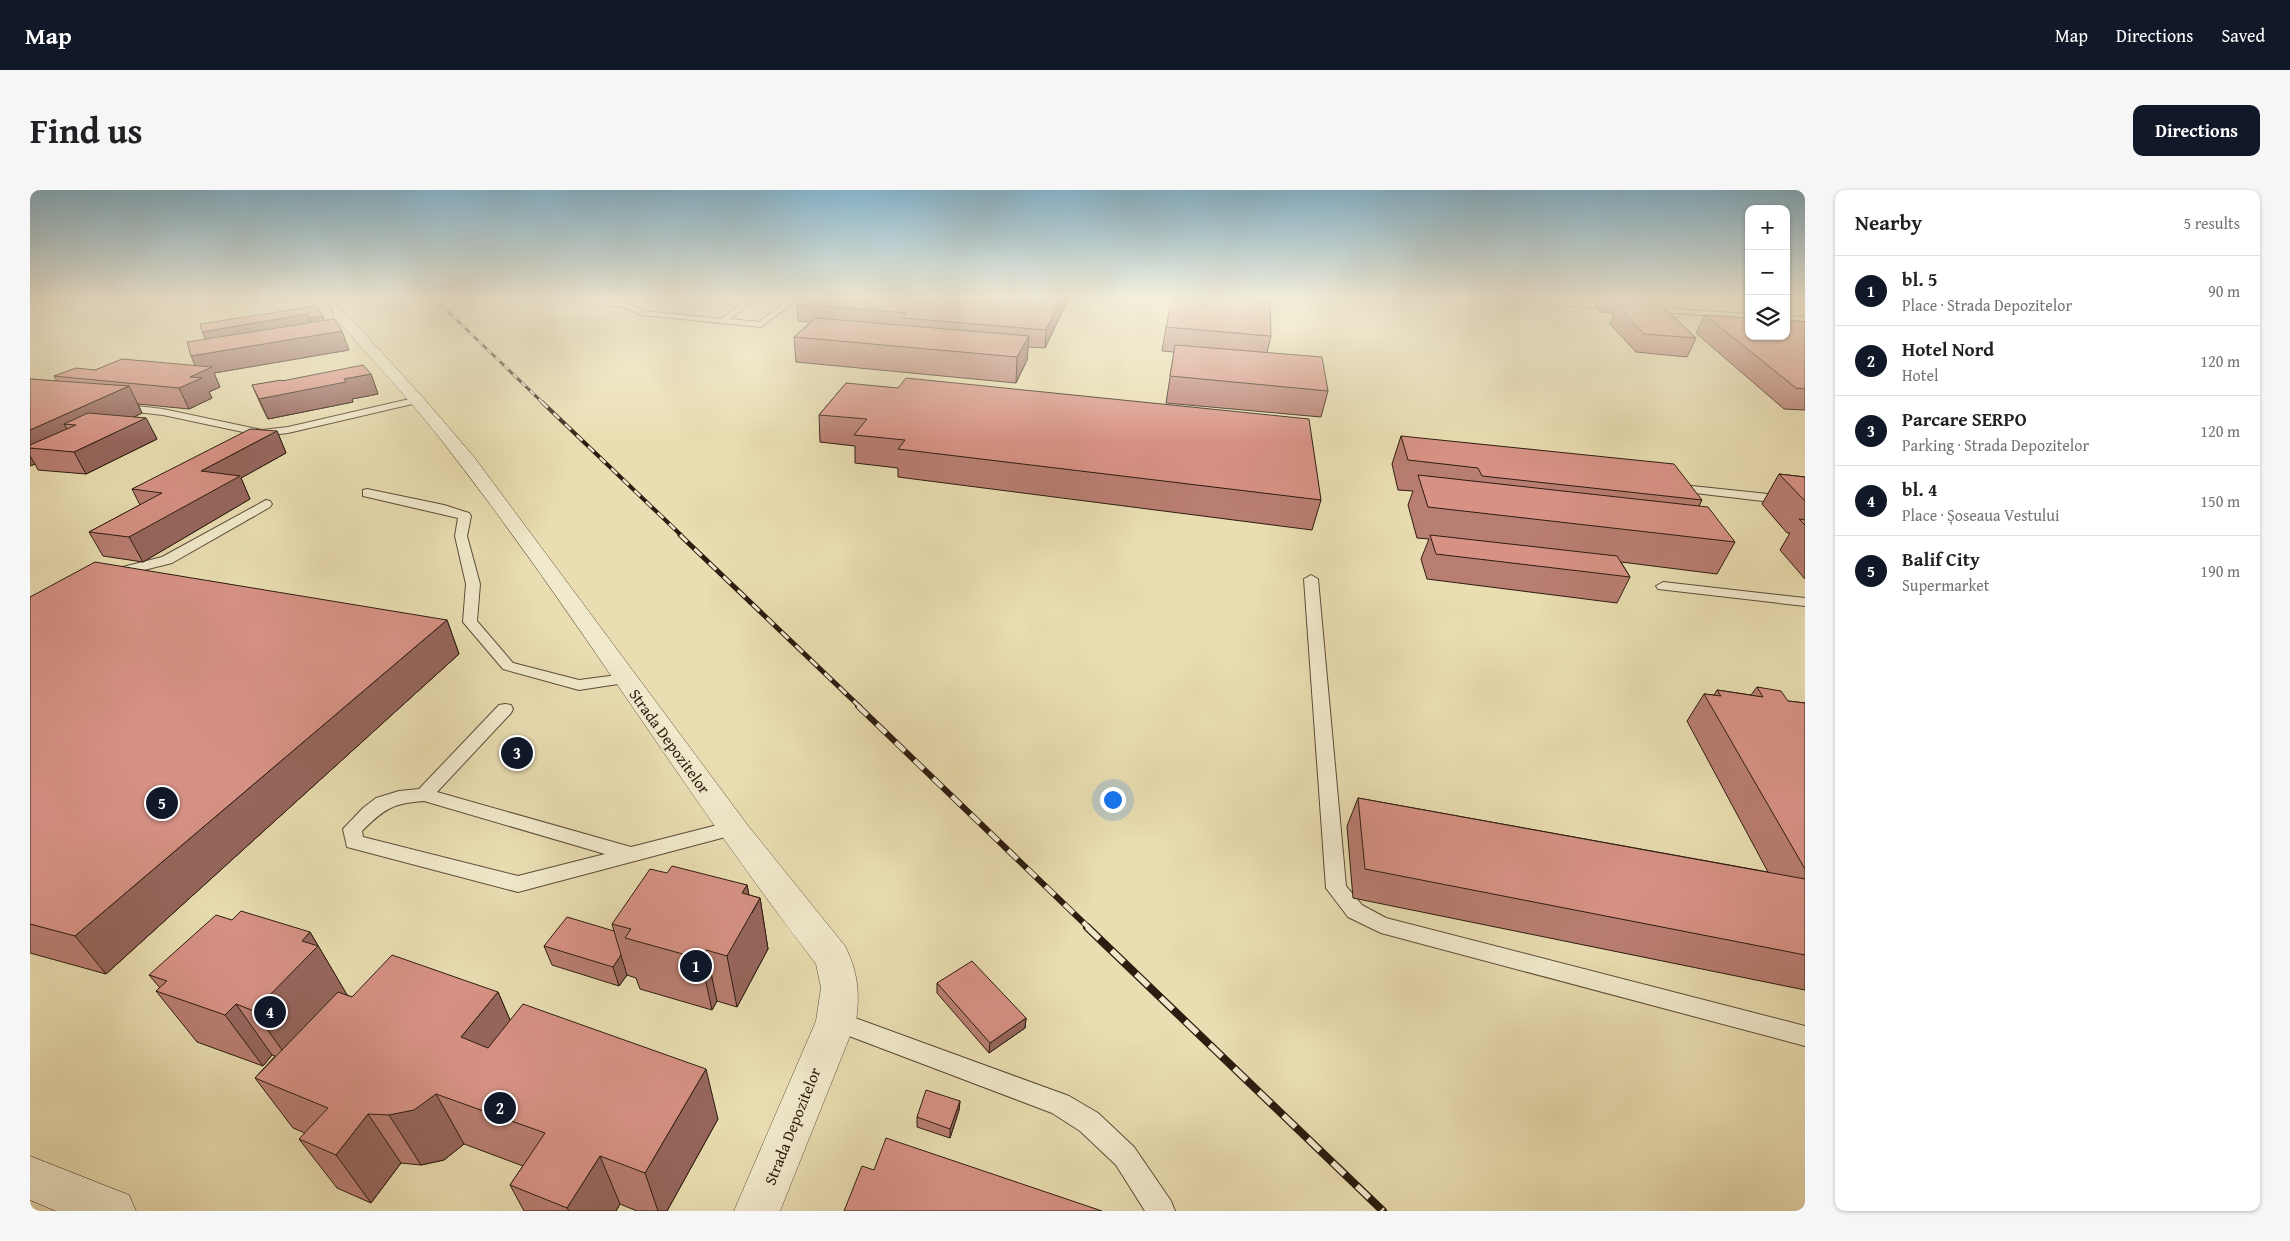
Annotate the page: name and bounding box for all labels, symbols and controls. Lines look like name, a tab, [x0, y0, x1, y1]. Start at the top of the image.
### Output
text: Map	[25, 18, 72, 53]
text: Map	[2055, 22, 2088, 49]
text: Directions	[2116, 22, 2193, 49]
text: Saved	[2221, 22, 2265, 49]
text: Find us	[30, 105, 143, 156]
button: Directions	[2133, 105, 2260, 156]
map controls	[1745, 205, 1790, 340]
button: +	[1745, 205, 1790, 250]
text: Nearby	[1855, 207, 1922, 238]
text: 5 results	[2183, 211, 2240, 235]
button: −	[1745, 250, 1790, 295]
text: bl. 5	[1902, 265, 1938, 293]
text: 1	[1867, 279, 1875, 303]
text: 90 m	[2208, 279, 2240, 303]
text: Place · Strada Depozitelor	[1902, 293, 2072, 317]
button: layers	[1745, 295, 1790, 340]
text: Hotel Nord	[1902, 335, 1994, 363]
text: 2	[1867, 349, 1875, 373]
text: 120 m	[2200, 349, 2240, 373]
text: Hotel	[1902, 363, 1938, 387]
text: Parcare SERPO	[1902, 405, 2027, 433]
text: 3	[1867, 419, 1875, 443]
text: 120 m	[2200, 419, 2240, 443]
text: Parking · Strada Depozitelor	[1902, 433, 2089, 457]
text: bl. 4	[1902, 475, 1938, 503]
text: 4	[1867, 489, 1875, 513]
text: 150 m	[2200, 489, 2240, 513]
text: Place · Șoseaua Vestului	[1902, 503, 2059, 527]
text: Balif City	[1902, 545, 1980, 573]
text: 5	[1867, 559, 1875, 583]
text: 190 m	[2200, 559, 2240, 583]
text: Supermarket	[1902, 573, 1989, 597]
street label: Strada Depozitelor	[624, 683, 717, 799]
pin: 3	[501, 734, 533, 772]
pin: 5	[146, 784, 178, 822]
your location	[1100, 787, 1126, 813]
pin: 1	[680, 947, 712, 985]
pin: 4	[254, 993, 286, 1031]
street label: Strada Depozitelor	[757, 1063, 827, 1188]
pin: 2	[484, 1089, 516, 1127]

